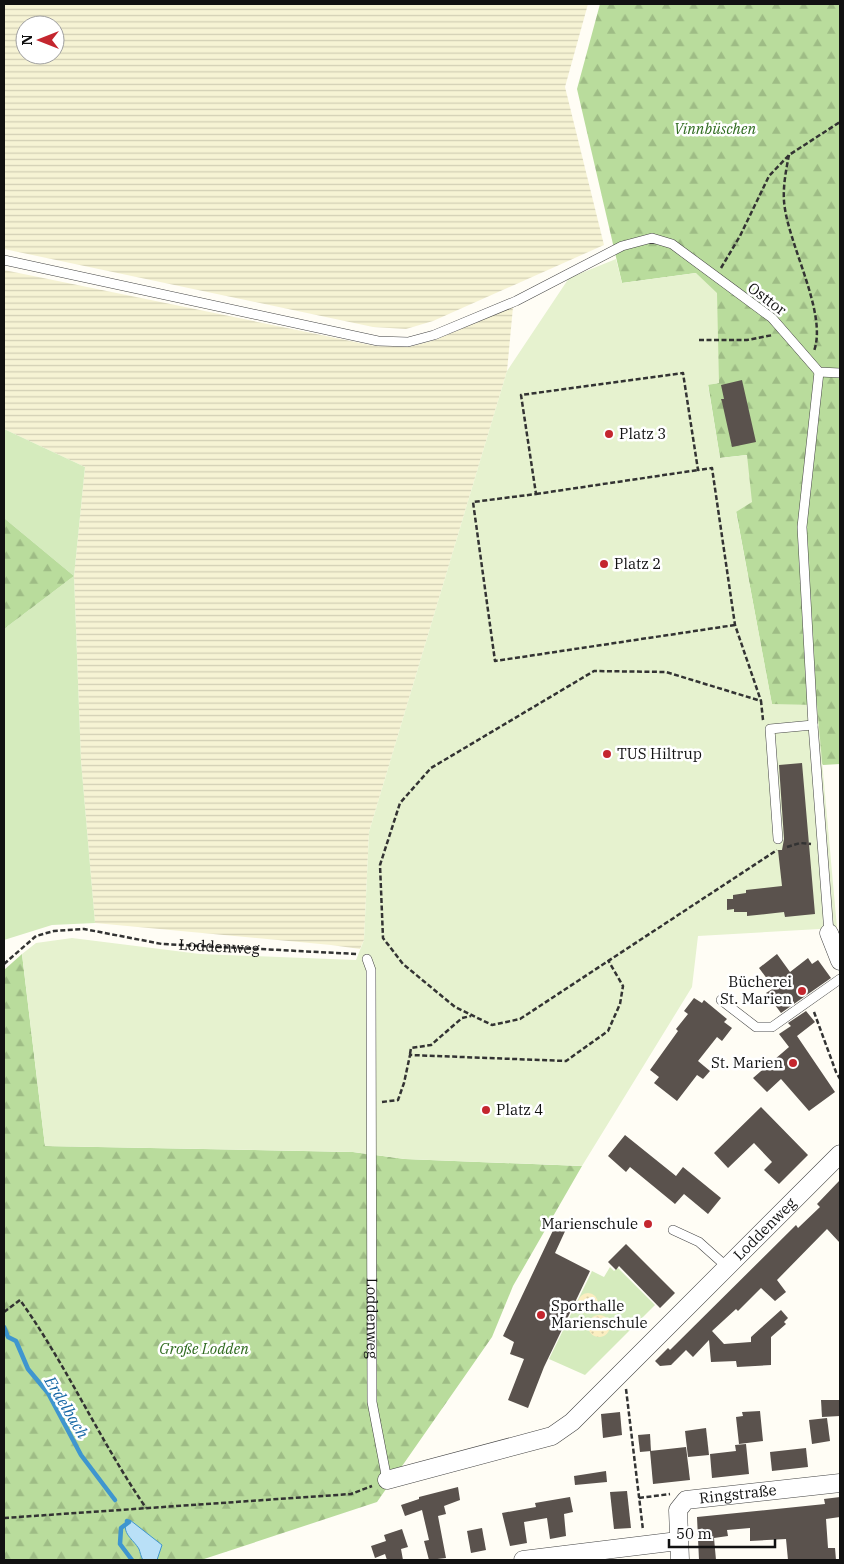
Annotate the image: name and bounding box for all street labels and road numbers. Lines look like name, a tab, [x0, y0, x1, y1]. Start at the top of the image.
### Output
street label: Osttor	[744, 278, 791, 319]
street label: Loddenweg	[178, 935, 260, 958]
street label: Loddenweg	[729, 1193, 800, 1264]
street label: Loddenweg	[363, 1278, 382, 1359]
street label: Ringstraße	[698, 1480, 777, 1507]

